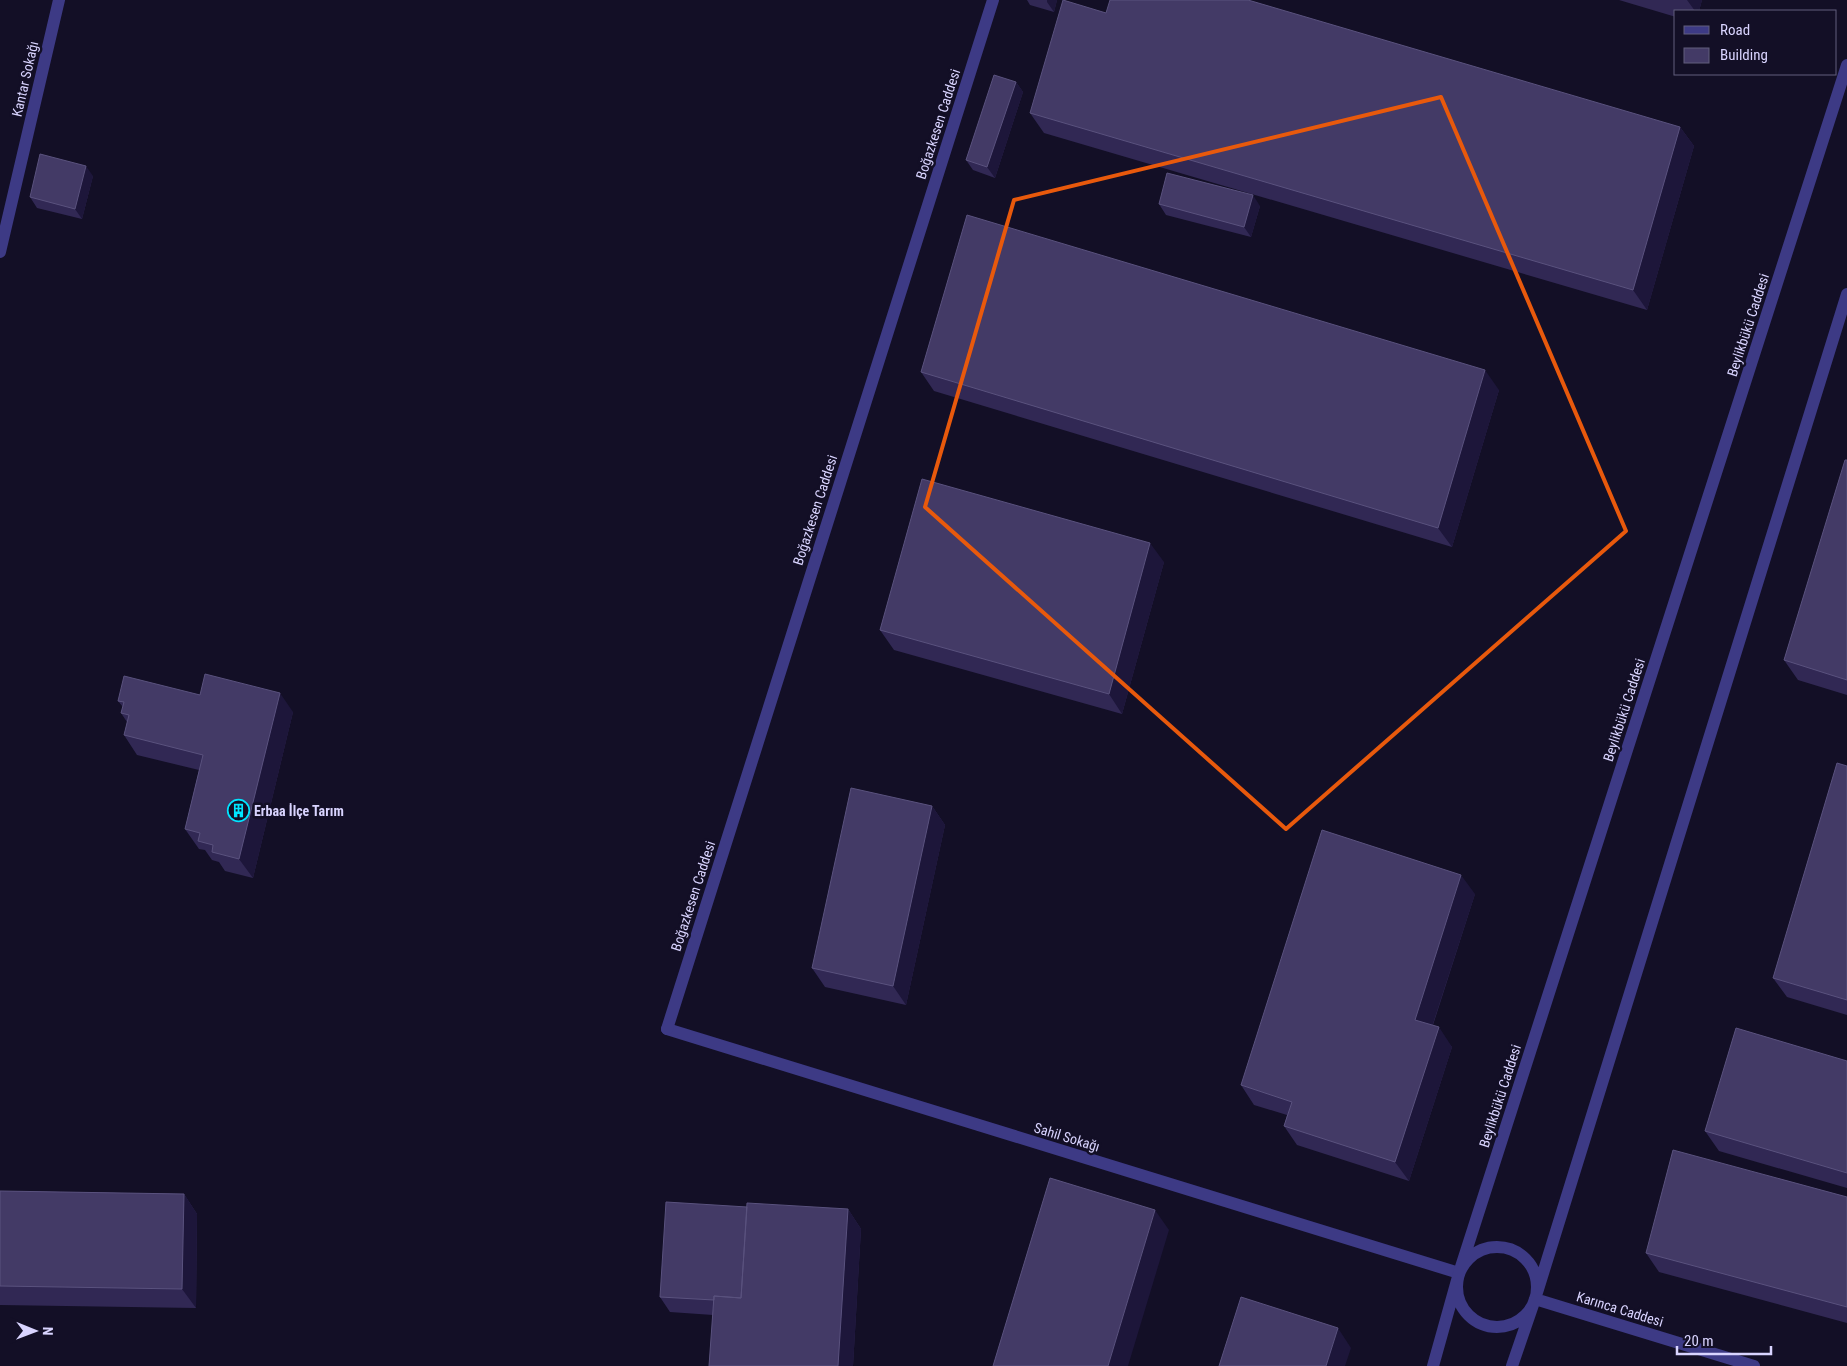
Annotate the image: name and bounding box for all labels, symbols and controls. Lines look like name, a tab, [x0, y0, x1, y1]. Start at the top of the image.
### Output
legend	[1674, 10, 1837, 75]
text: Road	[1720, 21, 1750, 39]
street label: Kantar Sokağı	[9, 40, 41, 118]
text: Building	[1720, 46, 1768, 64]
street label: Boğazkesen Caddesi	[913, 67, 963, 181]
street label: Beylikbükü Caddesi	[1724, 271, 1772, 379]
street label: Boğazkesen Caddesi	[790, 453, 840, 567]
street label: Beylikbükü Caddesi	[1600, 656, 1648, 764]
building icon: Erbaa İlçe Tarım	[226, 799, 250, 823]
place label: Erbaa İlçe Tarım	[254, 803, 344, 819]
street label: Boğazkesen Caddesi	[668, 839, 718, 953]
street label: Beylikbükü Caddesi	[1476, 1042, 1524, 1150]
street label: Sahil Sokağı	[1032, 1119, 1102, 1155]
street label: Karınca Caddesi	[1575, 1288, 1665, 1330]
north arrow	[10, 1306, 60, 1356]
scale bar	[1677, 1324, 1771, 1356]
text: N	[40, 1327, 56, 1336]
text: 20 m	[1684, 1332, 1714, 1350]

